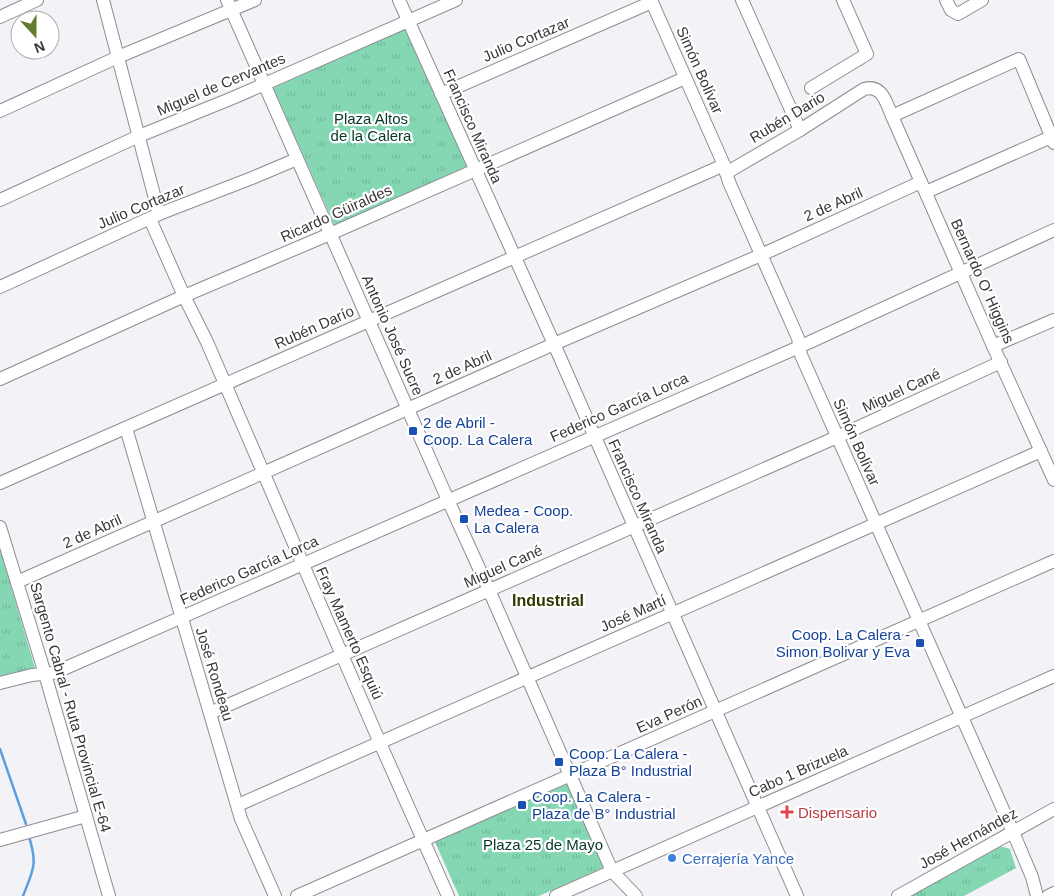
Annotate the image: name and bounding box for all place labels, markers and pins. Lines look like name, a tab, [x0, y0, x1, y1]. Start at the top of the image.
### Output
place label: 2 de Abril - Coop. La Calera	[423, 414, 533, 448]
marker: 2 de Abril - Coop. La Calera	[407, 425, 419, 437]
place label: Medea - Coop. La Calera	[474, 502, 573, 536]
marker: Medea - Coop. La Calera	[458, 513, 470, 525]
place label: Coop. La Calera - Simon Bolivar y Eva	[776, 626, 911, 660]
marker: Coop. La Calera - Simon Bolivar y Eva	[914, 637, 926, 649]
place label: Coop. La Calera - Plaza B° Industrial	[569, 745, 692, 779]
marker: Coop. La Calera - Plaza B° Industrial	[553, 756, 565, 768]
place label: Coop. La Calera - Plaza de B° Industrial	[532, 788, 676, 822]
marker: Coop. La Calera - Plaza de B° Industrial	[516, 799, 528, 811]
place label: Dispensario	[798, 804, 877, 821]
marker: Dispensario	[780, 805, 794, 819]
place label: Cerrajería Yance	[682, 850, 794, 867]
marker: Cerrajería Yance	[666, 852, 678, 864]

